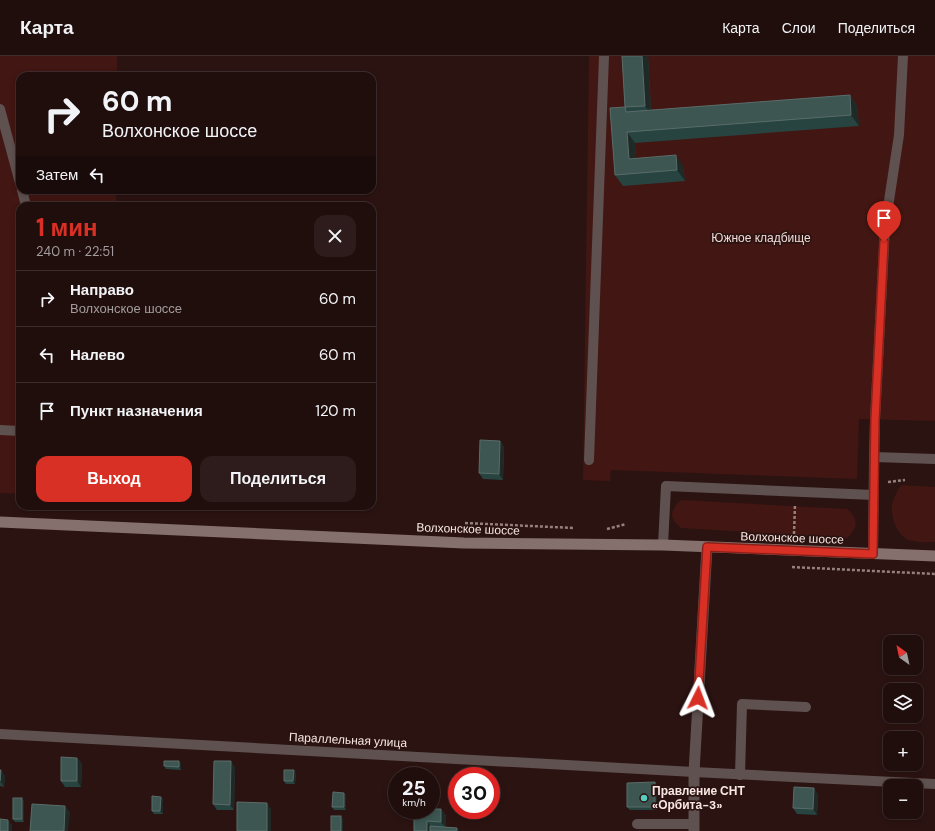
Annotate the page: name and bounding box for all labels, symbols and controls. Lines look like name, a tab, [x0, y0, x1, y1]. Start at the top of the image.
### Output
text: Карта	[20, 15, 74, 40]
text: Карта	[722, 19, 760, 37]
text: Слои	[782, 19, 816, 37]
text: Поделиться	[838, 19, 915, 37]
text: 60 m	[102, 83, 172, 120]
icon: right	[36, 88, 88, 140]
text: Волхонское шоссе	[102, 119, 257, 143]
icon: left	[86, 164, 108, 186]
text: Затем	[36, 165, 78, 185]
pin	[867, 201, 901, 242]
icon: arrive	[873, 207, 895, 229]
text: 1 мин	[36, 212, 97, 243]
button: close	[314, 215, 356, 257]
park label: Южное кладбище	[711, 230, 811, 246]
text: 240 m · 22:51	[36, 243, 114, 260]
text: Направо	[70, 280, 134, 300]
icon: right	[36, 288, 58, 310]
text: 60 m	[319, 289, 356, 309]
text: Волхонское шоссе	[70, 300, 182, 317]
icon: left	[36, 344, 58, 366]
text: Налево	[70, 345, 125, 365]
text: 60 m	[319, 345, 356, 365]
icon: arrive	[36, 400, 58, 422]
text: Пункт назначения	[70, 401, 203, 421]
text: 120 m	[315, 401, 356, 421]
button: Выход	[36, 456, 192, 502]
button: Поделиться	[200, 456, 356, 502]
street label: Волхонское шоссе	[416, 519, 520, 539]
street label: Волхонское шоссе	[740, 528, 844, 548]
north arrow	[883, 635, 923, 675]
map controls	[883, 635, 923, 819]
position arrow	[677, 677, 719, 719]
button: layers	[883, 683, 923, 723]
street label: Параллельная улица	[289, 729, 408, 751]
button: +	[883, 731, 923, 771]
speed limit sign: 30	[448, 767, 500, 819]
text: 25	[402, 775, 426, 801]
button: −	[883, 779, 923, 819]
place label: Правление СНТ «Орбита-3»	[652, 783, 745, 813]
marker: Правление СНТ «Орбита-3»	[639, 793, 649, 803]
text: km/h	[402, 796, 426, 809]

